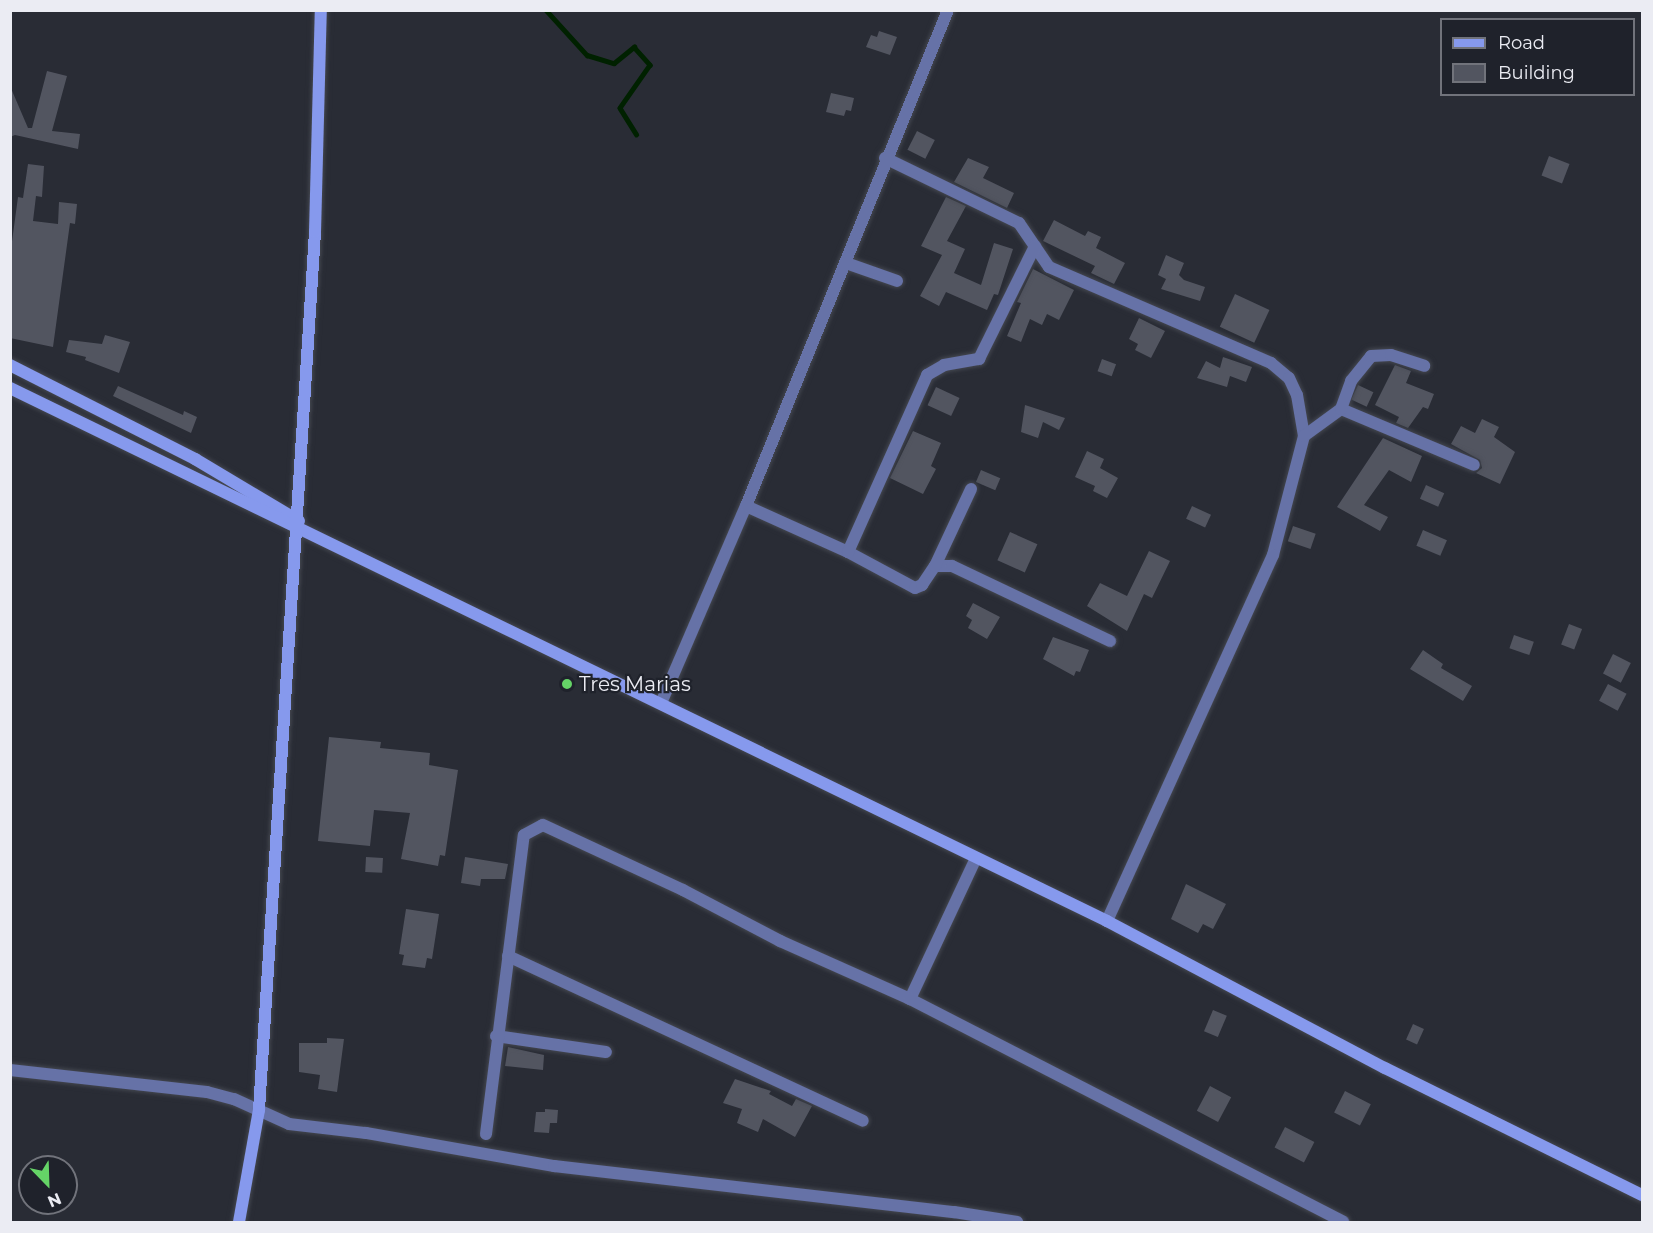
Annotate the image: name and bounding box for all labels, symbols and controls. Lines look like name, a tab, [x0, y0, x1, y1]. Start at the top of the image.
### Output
legend	[1440, 18, 1635, 96]
text: Road	[1498, 32, 1545, 54]
text: Building	[1498, 62, 1575, 84]
place label: Tres Marias	[579, 672, 691, 696]
marker: Tres Marias	[560, 677, 574, 691]
north arrow	[18, 1155, 78, 1215]
text: N	[45, 1189, 64, 1211]

